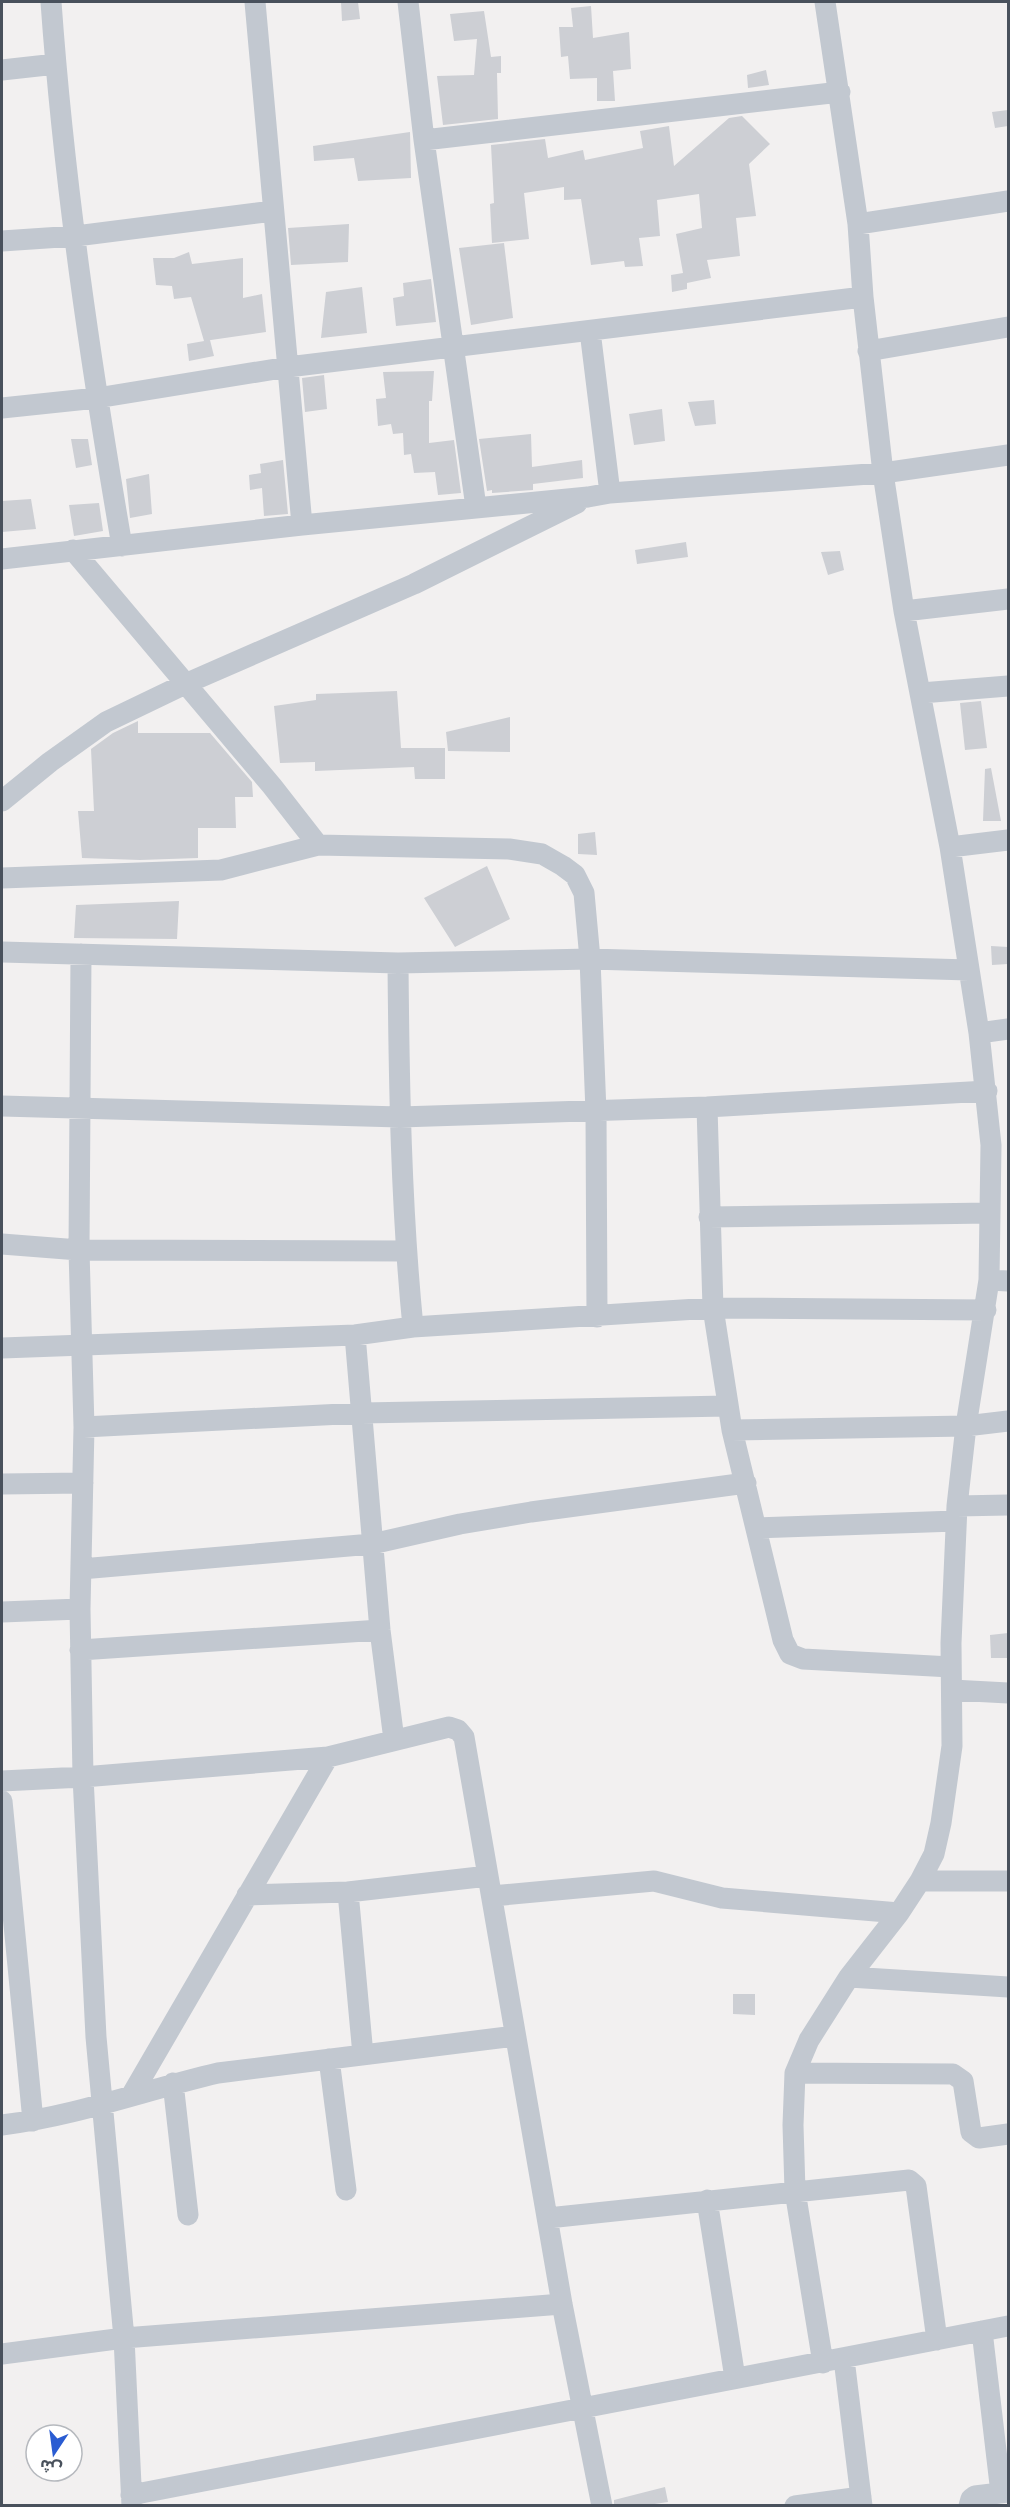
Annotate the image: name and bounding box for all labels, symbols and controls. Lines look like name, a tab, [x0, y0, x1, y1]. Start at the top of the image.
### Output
north arrow	[24, 2423, 84, 2483]
text: ش	[38, 2453, 64, 2480]

